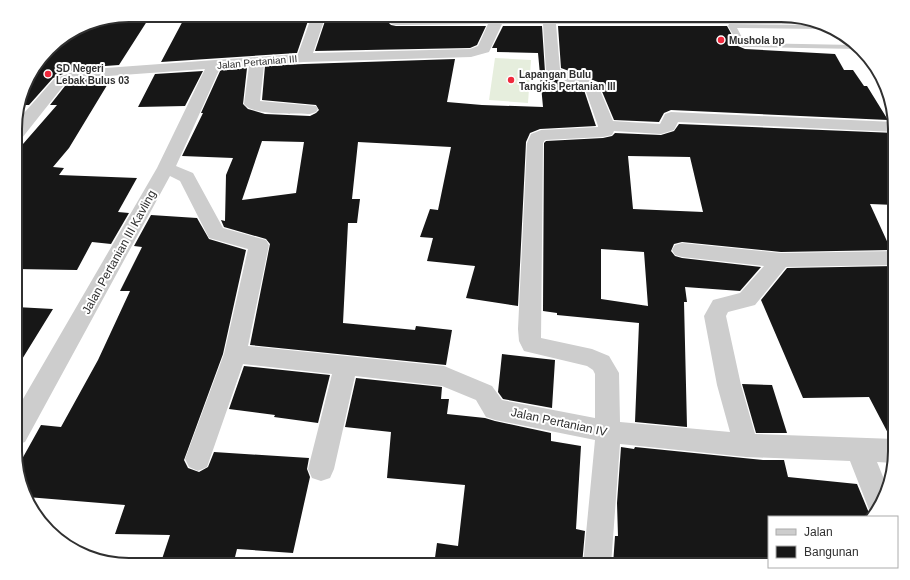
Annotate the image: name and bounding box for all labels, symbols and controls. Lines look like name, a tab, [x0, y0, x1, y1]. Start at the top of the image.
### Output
marker: Mushola bp	[716, 35, 726, 45]
place label: Mushola bp	[729, 35, 785, 46]
street label: Jalan Pertanian III	[216, 53, 298, 71]
place label: SD Negeri Lebak Bulus 03	[56, 63, 130, 86]
marker: SD Negeri Lebak Bulus 03	[43, 69, 53, 79]
place label: Lapangan Bulu Tangkis Pertanian III	[519, 69, 616, 92]
marker: Lapangan Bulu Tangkis Pertanian III	[506, 75, 516, 85]
street label: Jalan Pertanian III Kavling	[79, 188, 159, 316]
street label: Jalan Pertanian IV	[510, 405, 608, 439]
legend	[768, 516, 898, 568]
text: Jalan	[804, 525, 833, 539]
text: Bangunan	[804, 545, 859, 559]

